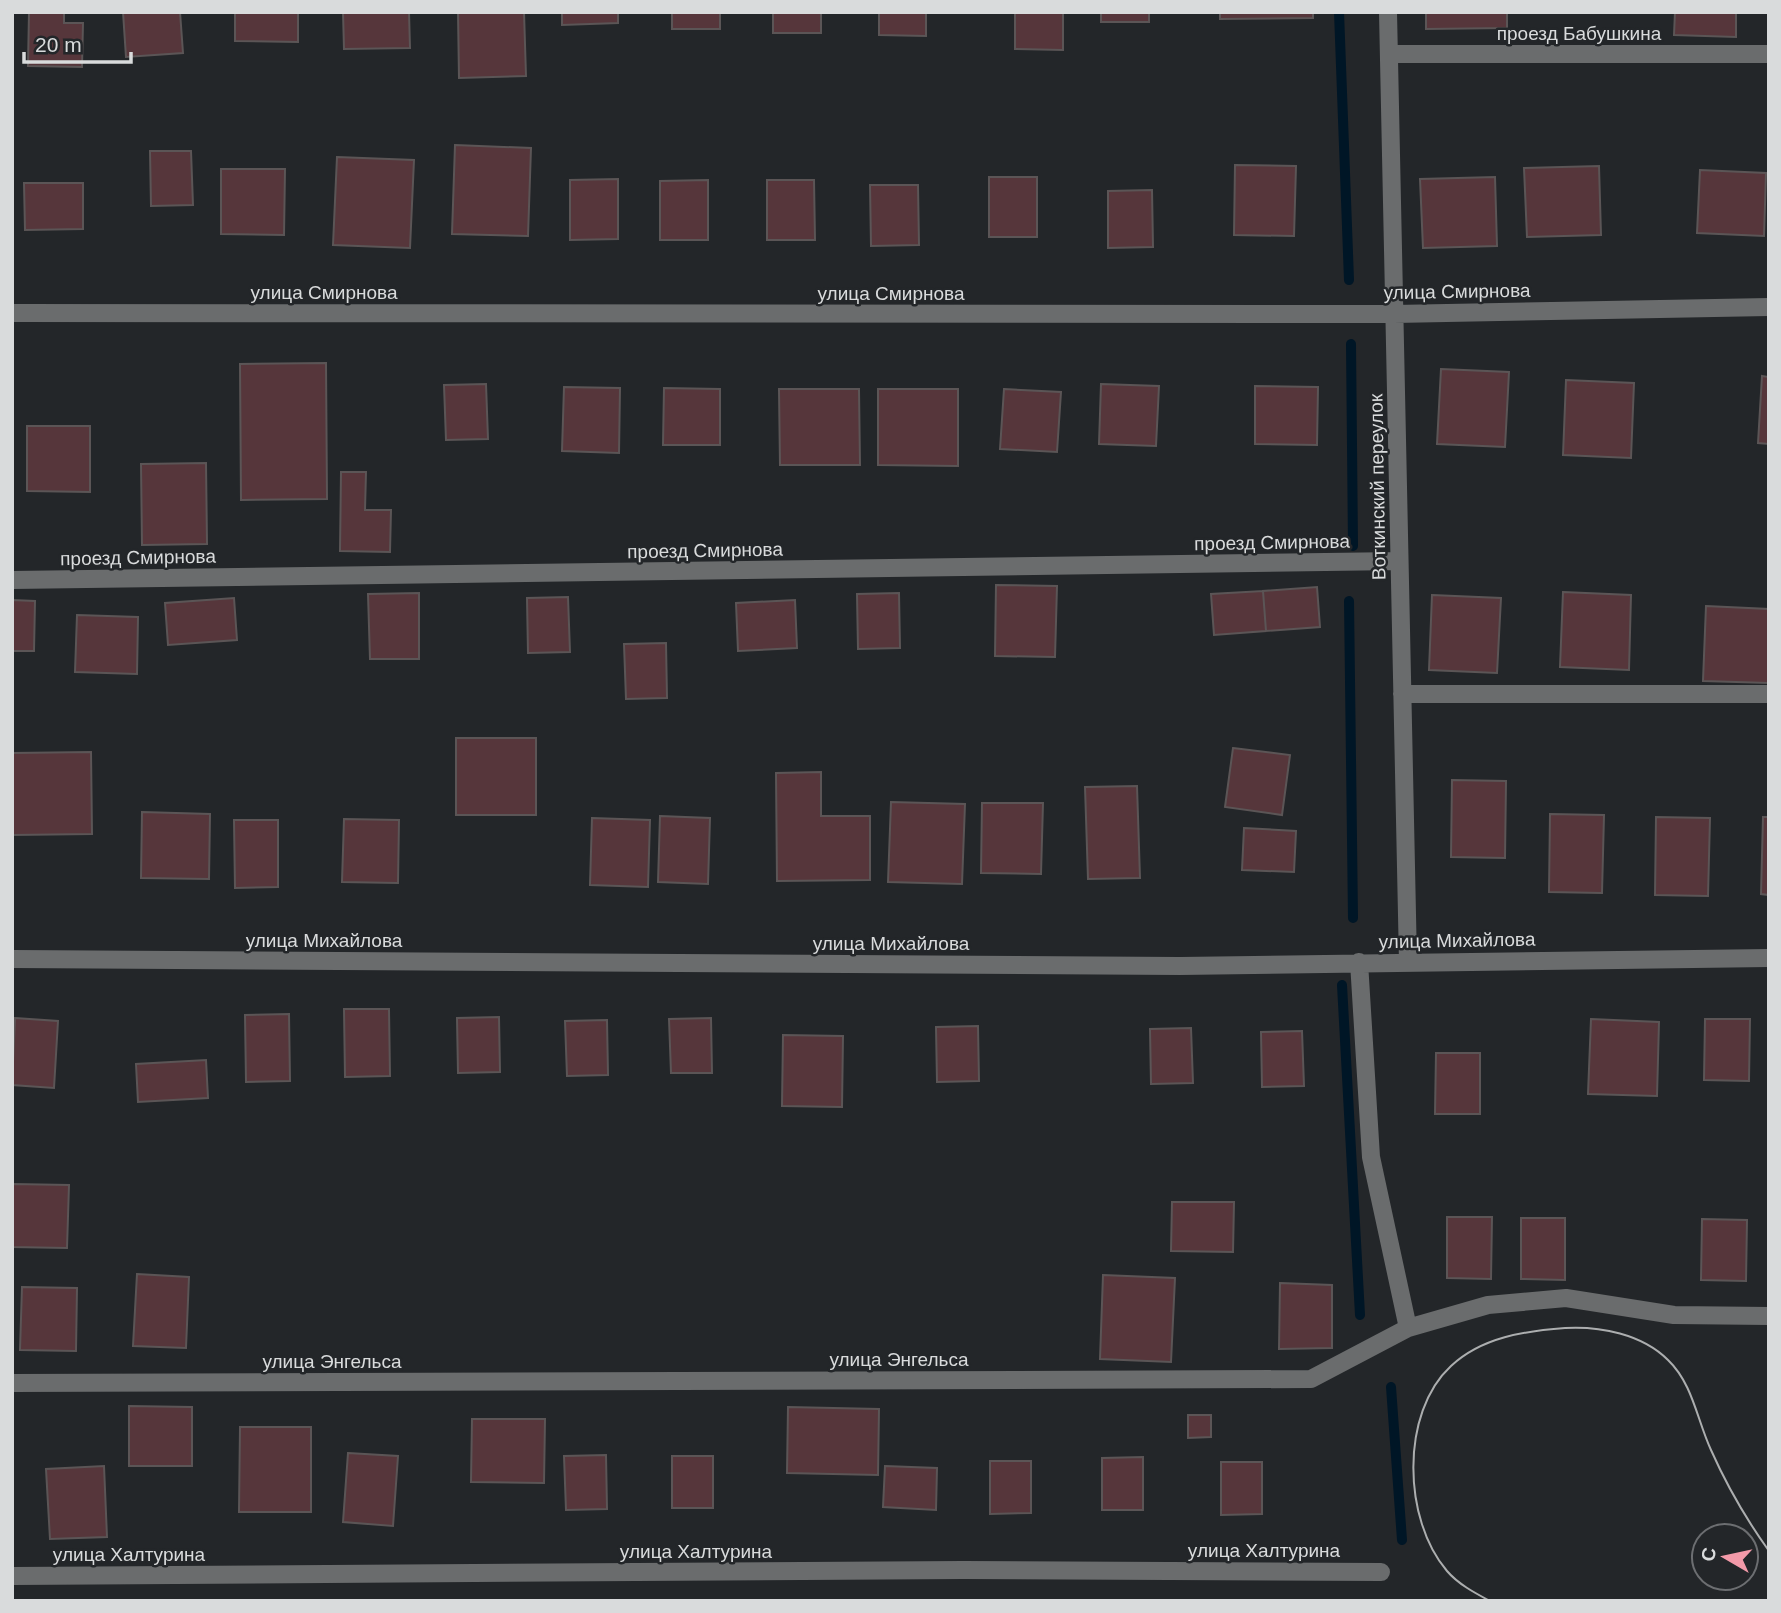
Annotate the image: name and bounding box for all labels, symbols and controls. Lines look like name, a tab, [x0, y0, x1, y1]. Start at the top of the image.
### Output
scale bar	[24, 21, 131, 65]
street label: проезд Бабушкина	[1497, 23, 1662, 44]
text: 20 m	[35, 33, 82, 56]
street label: улица Смирнова	[1383, 280, 1531, 303]
street label: улица Смирнова	[251, 282, 398, 303]
street label: улица Смирнова	[818, 283, 965, 304]
street label: Воткинский переулок	[1365, 393, 1390, 580]
street label: проезд Смирнова	[1194, 531, 1350, 554]
street label: проезд Смирнова	[627, 539, 783, 562]
street label: проезд Смирнова	[60, 546, 216, 569]
street label: улица Михайлова	[1378, 929, 1536, 952]
street label: улица Михайлова	[246, 930, 403, 951]
street label: улица Михайлова	[813, 933, 970, 954]
street label: улица Энгельса	[829, 1349, 969, 1370]
street label: улица Энгельса	[262, 1351, 402, 1372]
north arrow	[1690, 1522, 1760, 1592]
street label: улица Халтурина	[1188, 1540, 1341, 1561]
street label: улица Халтурина	[620, 1541, 773, 1562]
street label: улица Халтурина	[53, 1544, 206, 1565]
text: С	[1697, 1546, 1720, 1563]

